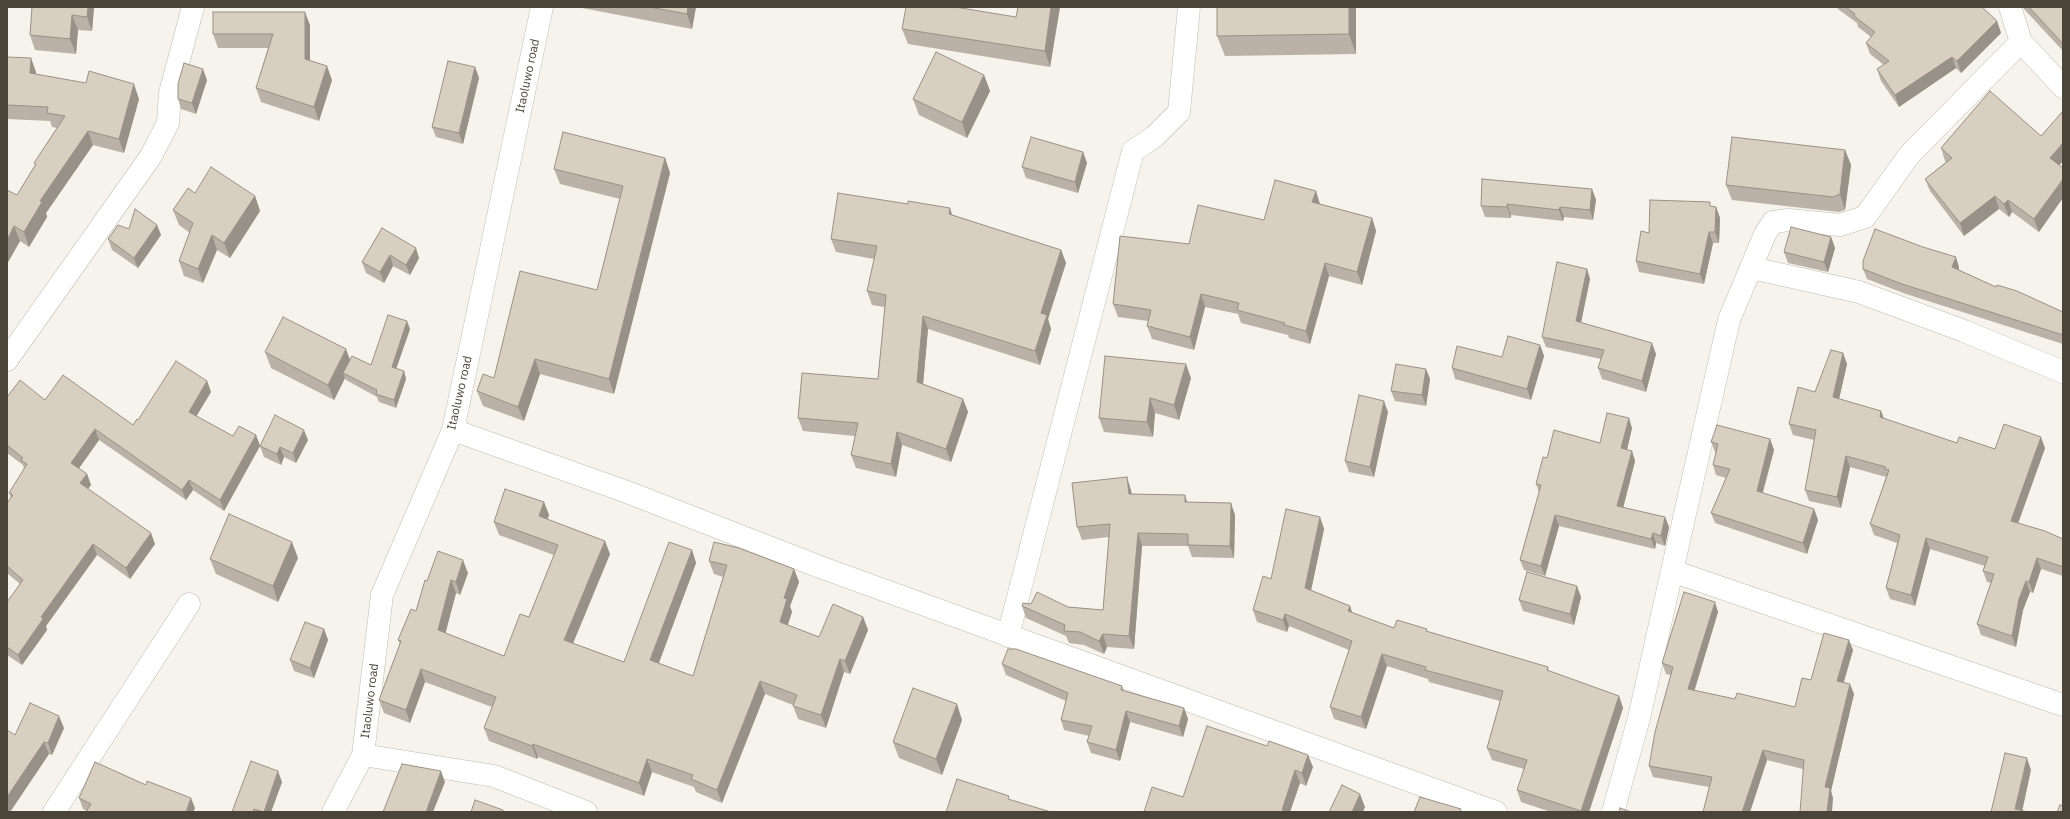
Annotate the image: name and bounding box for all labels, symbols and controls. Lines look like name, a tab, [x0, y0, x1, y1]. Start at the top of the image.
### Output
street label: Itaoluwo road	[513, 38, 543, 114]
street label: Itaoluwo road	[445, 355, 475, 431]
street label: Itaoluwo road	[358, 663, 382, 739]

